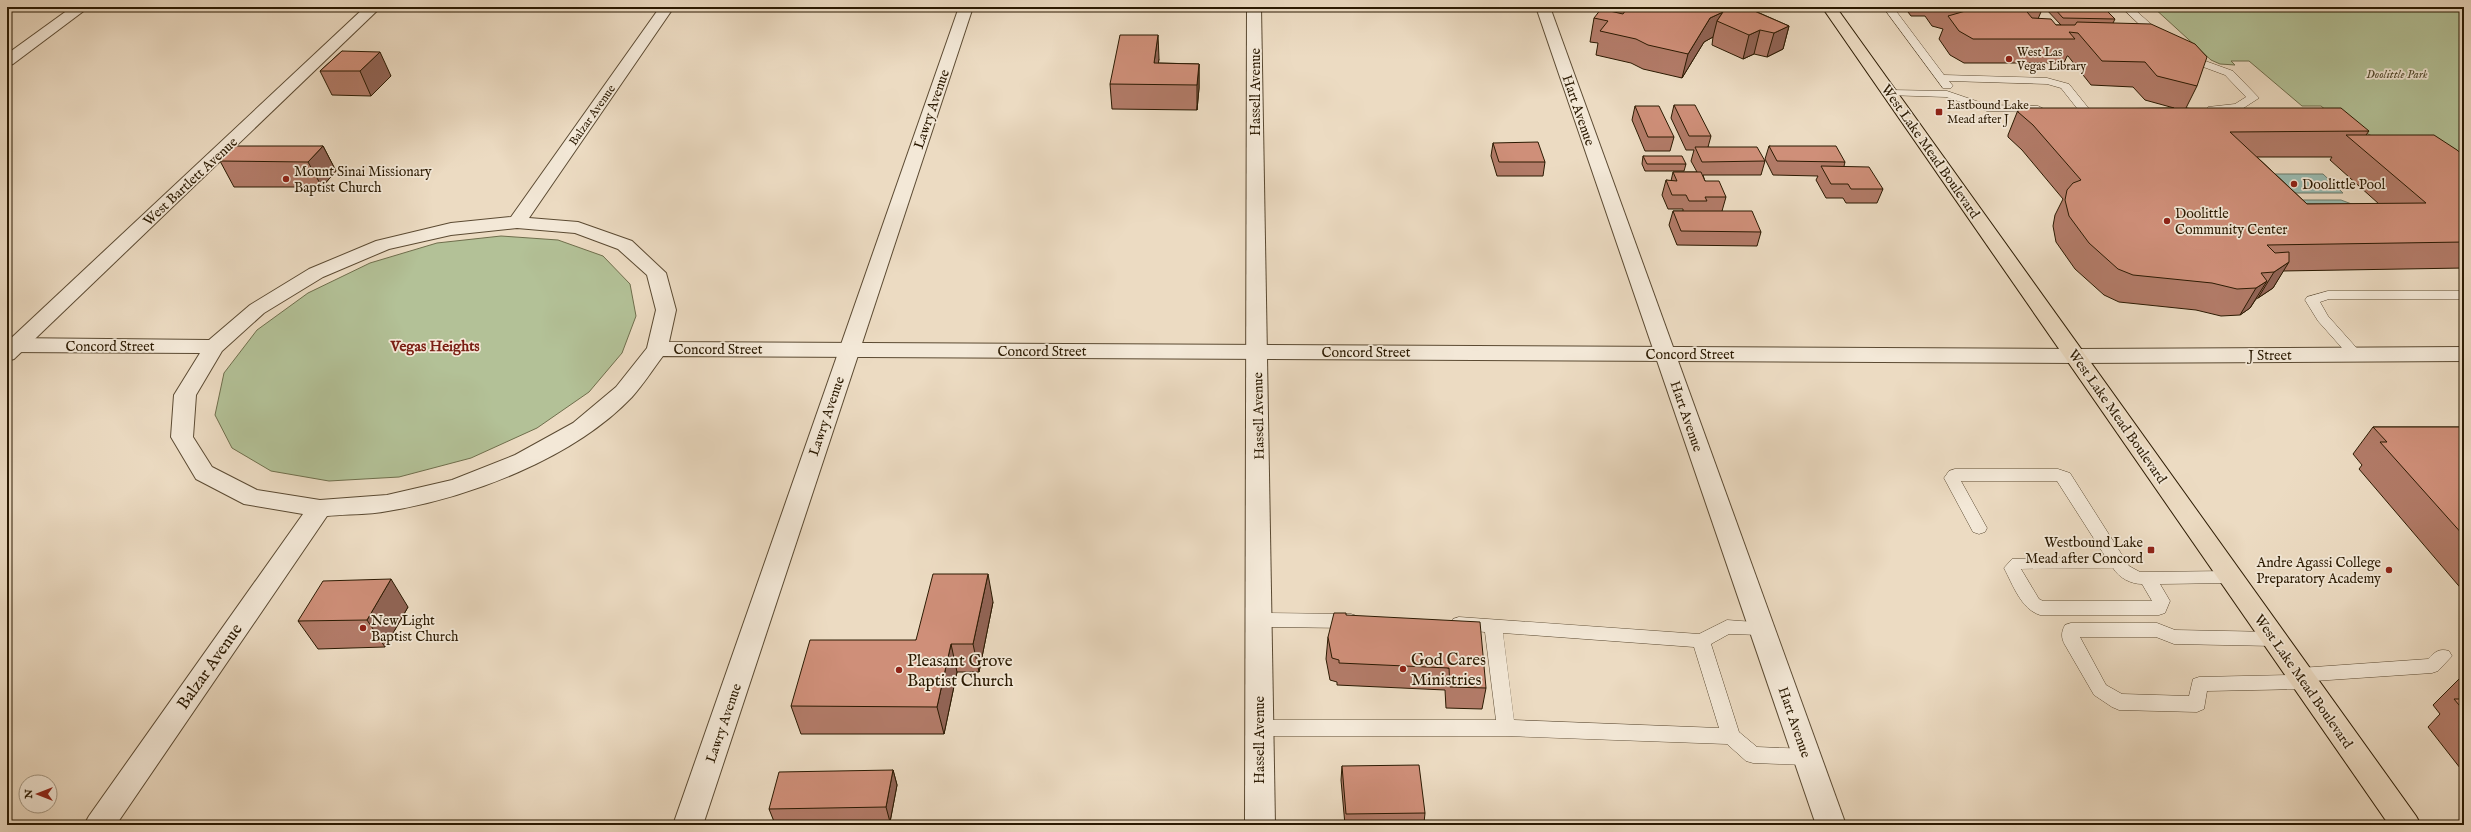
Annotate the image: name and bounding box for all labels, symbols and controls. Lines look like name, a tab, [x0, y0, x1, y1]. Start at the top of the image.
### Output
place label: West Las Vegas Library	[2016, 45, 2086, 74]
street label: Hassell Avenue	[1247, 48, 1265, 136]
marker: West Las Vegas Library	[2004, 54, 2014, 64]
street label: Lawry Avenue	[910, 67, 954, 151]
park label: Doolittle Park	[2366, 67, 2428, 82]
street label: Hart Avenue	[1558, 72, 1599, 149]
street label: West Lake Mead Boulevard	[1877, 81, 1984, 223]
street label: Balzar Avenue	[566, 82, 619, 149]
place label: Eastbound Lake Mead after J	[1947, 98, 2029, 128]
marker: Eastbound Lake Mead after J	[1934, 107, 1944, 117]
street label: West Bartlett Avenue	[140, 133, 242, 230]
place label: Mount Sinai Missionary Baptist Church	[294, 163, 432, 197]
marker: Mount Sinai Missionary Baptist Church	[281, 174, 291, 184]
place label: Doolittle Pool	[2302, 176, 2386, 194]
marker: Doolittle Pool	[2289, 179, 2299, 189]
place label: Doolittle Community Center	[2175, 205, 2287, 239]
marker: Doolittle Community Center	[2162, 216, 2172, 226]
district label: Vegas Heights	[389, 337, 480, 356]
street label: Concord Street	[66, 338, 155, 356]
street label: Concord Street	[674, 341, 763, 359]
street label: Concord Street	[998, 343, 1087, 361]
street label: Concord Street	[1322, 344, 1411, 362]
street label: Concord Street	[1646, 346, 1735, 364]
street label: West Lake Mead Boulevard	[2064, 346, 2171, 488]
street label: J Street	[2246, 347, 2292, 365]
street label: Hassell Avenue	[1249, 371, 1269, 460]
street label: Lawry Avenue	[805, 374, 849, 458]
street label: Hart Avenue	[1666, 378, 1707, 455]
place label: Westbound Lake Mead after Concord	[2025, 534, 2144, 568]
marker: Westbound Lake Mead after Concord	[2146, 545, 2156, 555]
place label: Andre Agassi College Preparatory Academy	[2256, 554, 2382, 588]
marker: Andre Agassi College Preparatory Academy	[2384, 565, 2394, 575]
street label: West Lake Mead Boulevard	[2250, 611, 2357, 753]
place label: New Light Baptist Church	[371, 612, 459, 646]
street label: Balzar Avenue	[173, 620, 248, 714]
marker: New Light Baptist Church	[358, 623, 368, 633]
place label: God Cares Ministries	[1411, 650, 1486, 691]
place label: Pleasant Grove Baptist Church	[907, 651, 1013, 692]
marker: God Cares Ministries	[1398, 664, 1408, 674]
marker: Pleasant Grove Baptist Church	[894, 665, 904, 675]
street label: Lawry Avenue	[702, 681, 746, 765]
street label: Hart Avenue	[1774, 684, 1815, 761]
street label: Hassell Avenue	[1251, 696, 1269, 784]
north arrow	[18, 774, 58, 814]
text: N	[22, 789, 36, 800]

